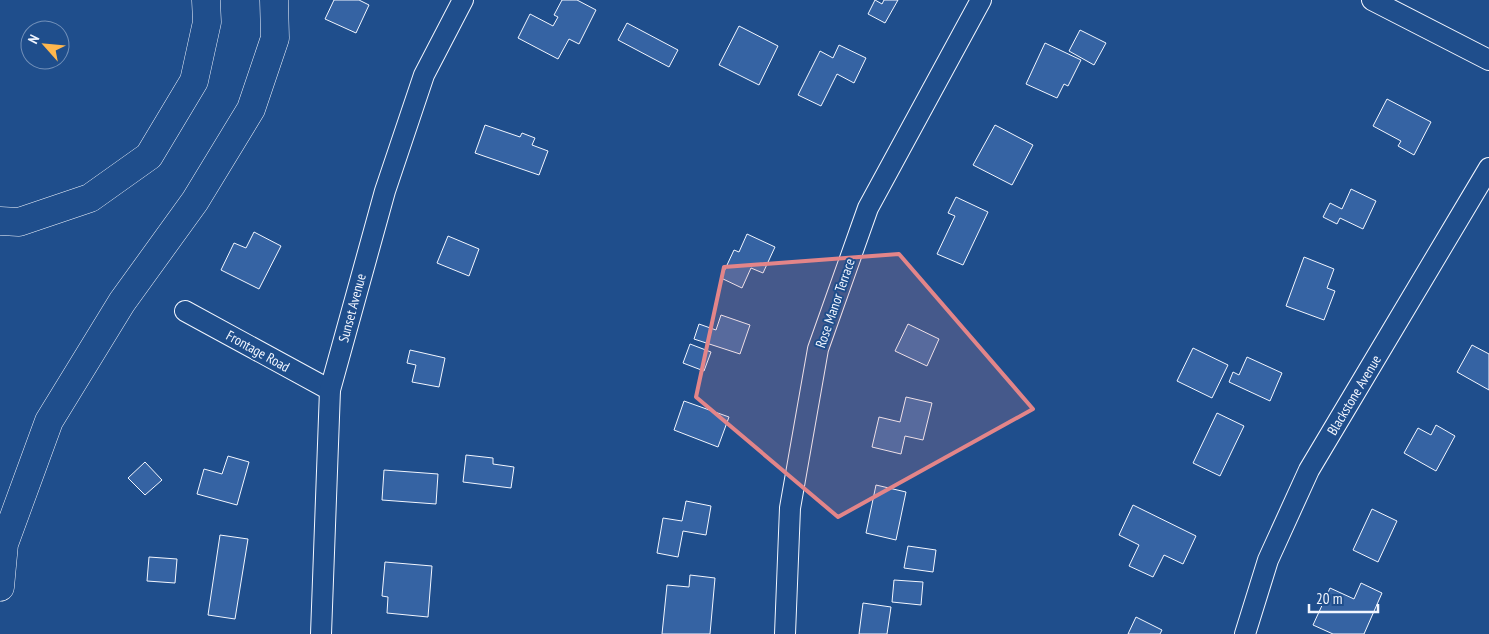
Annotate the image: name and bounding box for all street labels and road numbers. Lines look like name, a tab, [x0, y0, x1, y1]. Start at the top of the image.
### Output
street label: Rose Manor Terrace	[811, 256, 859, 350]
street label: Sunset Avenue	[334, 271, 370, 344]
street label: Frontage Road	[223, 326, 293, 376]
street label: Blackstone Avenue	[1323, 351, 1385, 438]

